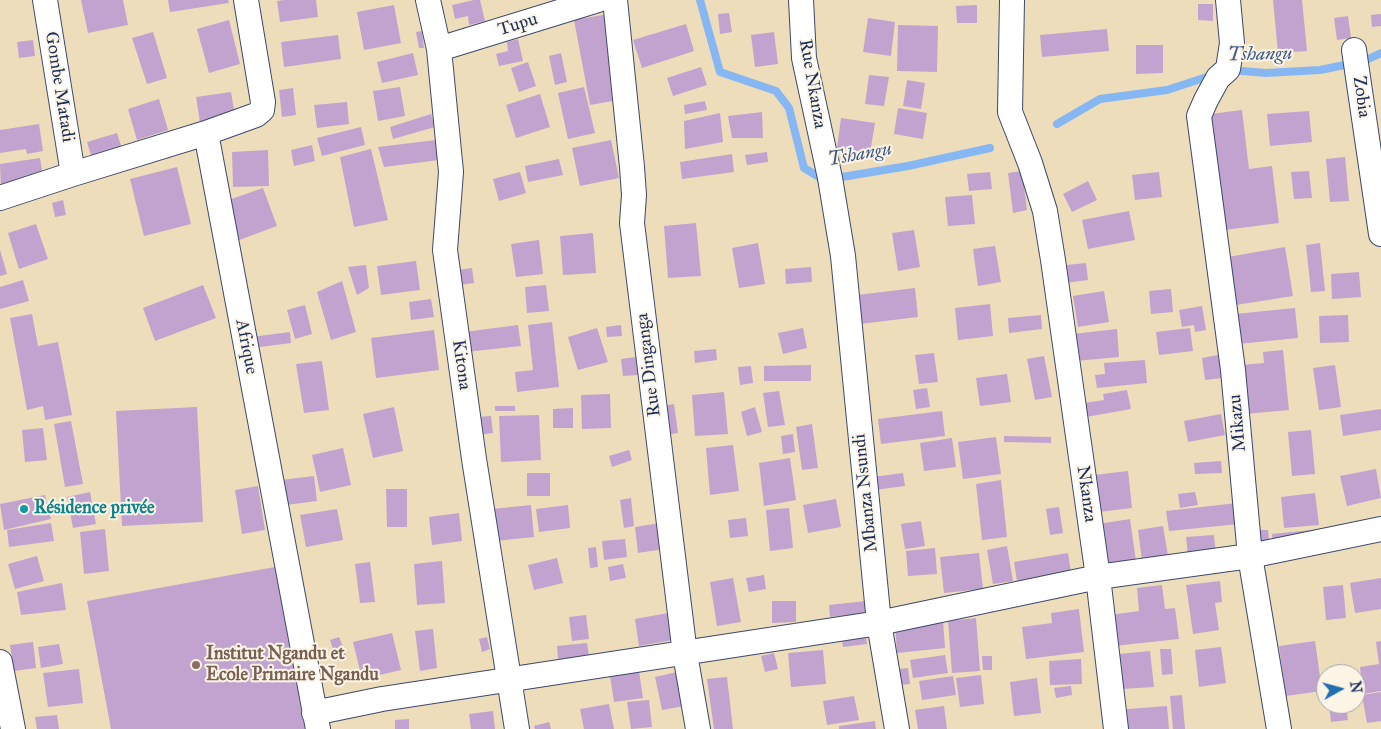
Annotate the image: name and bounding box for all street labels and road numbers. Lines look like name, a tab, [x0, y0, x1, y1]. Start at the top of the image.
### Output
street label: Tupu	[496, 9, 540, 41]
street label: Gombe Matadi	[40, 30, 78, 144]
street label: Rue Nkanza	[794, 38, 830, 130]
street label: Zobia	[1347, 75, 1375, 119]
street label: Rue Dinganga	[632, 312, 666, 418]
street label: Afrique	[230, 318, 262, 376]
street label: Kitona	[447, 338, 475, 392]
street label: Mikazu	[1225, 393, 1251, 453]
street label: Mbanza Nsundi	[849, 433, 883, 553]
street label: Nkanza	[1071, 464, 1101, 524]

